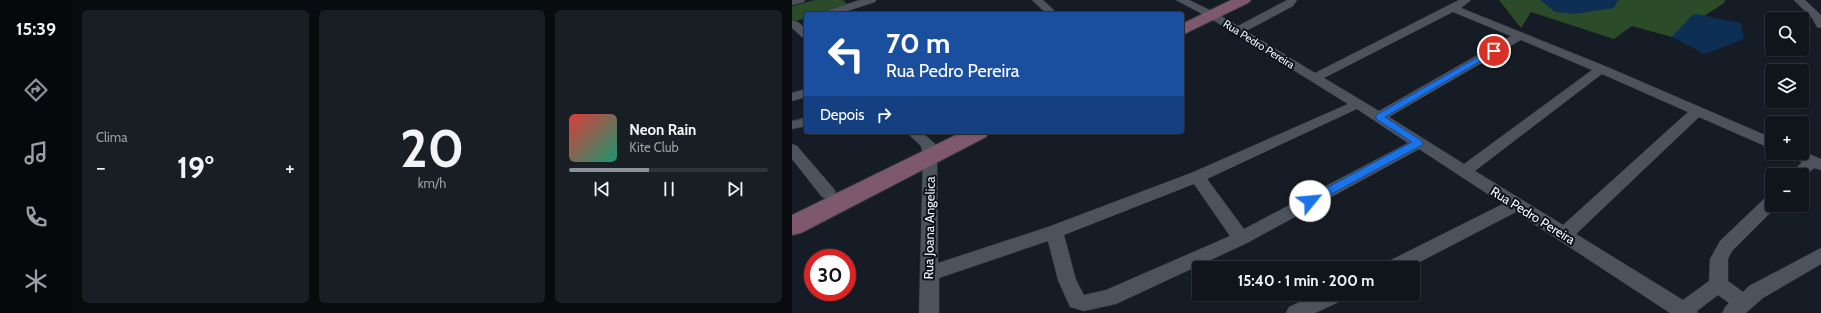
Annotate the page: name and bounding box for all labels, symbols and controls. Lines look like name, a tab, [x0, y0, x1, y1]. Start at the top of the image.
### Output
map controls	[1765, 12, 1809, 212]
button: search	[1765, 12, 1809, 56]
street label: Rua Pedro Pereira	[1221, 16, 1298, 72]
text: 15:39	[16, 18, 56, 40]
text: 70 m	[886, 26, 950, 60]
icon: left	[820, 28, 872, 80]
pin	[1477, 34, 1511, 68]
icon: arrive	[1483, 40, 1505, 62]
text: Rua Pedro Pereira	[886, 60, 1019, 82]
button: layers	[1765, 64, 1809, 108]
icon: directions	[22, 76, 50, 104]
icon: right	[873, 104, 895, 126]
text: Depois	[820, 106, 865, 124]
button: +	[1765, 116, 1809, 160]
text: 20	[400, 117, 464, 180]
text: Neon Rain	[629, 121, 696, 139]
text: Clima	[96, 129, 127, 145]
icon: music	[22, 139, 50, 167]
text: Kite Club	[629, 139, 679, 155]
text: 19°	[177, 149, 214, 186]
text: −	[96, 154, 106, 181]
text: +	[285, 154, 295, 181]
button: −	[1765, 168, 1809, 212]
text: km/h	[418, 175, 446, 191]
street label: Rua Joana Angelica	[920, 176, 938, 280]
icon: previous	[591, 178, 613, 200]
icon: pause	[658, 178, 680, 200]
icon: next	[724, 178, 746, 200]
position arrow	[1289, 180, 1331, 222]
street label: Rua Pedro Pereira	[1488, 183, 1579, 248]
icon: phone	[22, 203, 50, 231]
speed limit sign: 30	[804, 249, 856, 301]
icon: climate	[22, 267, 50, 295]
text: 15:40 · 1 min · 200 m	[1238, 272, 1374, 290]

